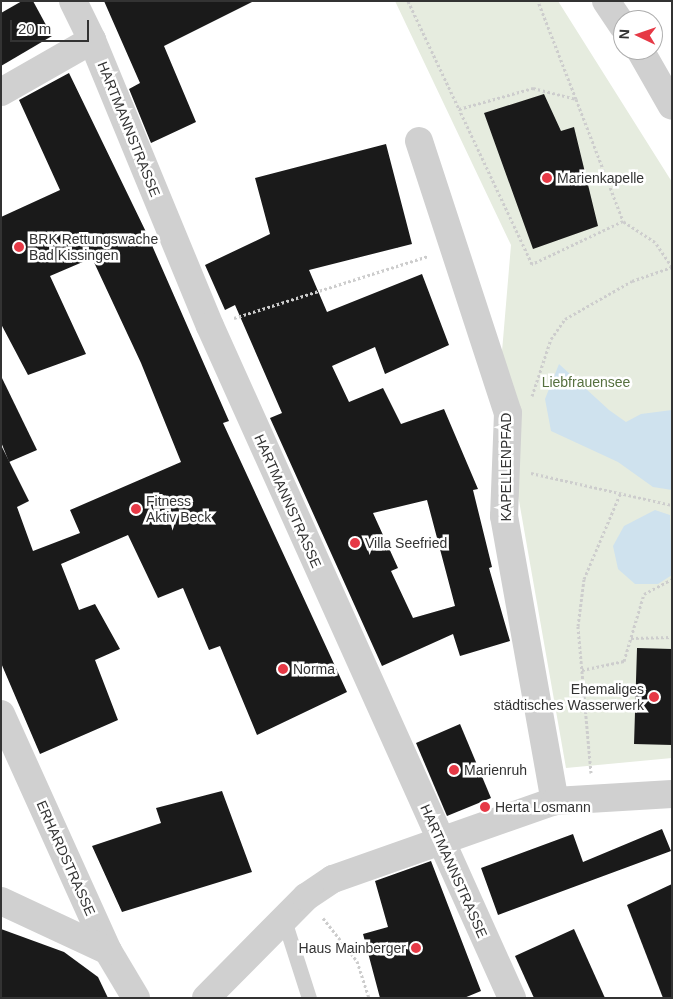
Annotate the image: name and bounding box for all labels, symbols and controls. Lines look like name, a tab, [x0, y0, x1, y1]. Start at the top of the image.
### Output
scale bar	[12, 10, 91, 42]
north arrow	[613, 10, 663, 60]
text: 20 m	[18, 20, 51, 37]
text: N	[616, 29, 632, 40]
street label: HARTMANNSTRASSE	[94, 59, 164, 199]
place label: Marienkapelle	[557, 170, 644, 186]
marker: Marienkapelle	[541, 172, 553, 184]
place label: BRK Rettungswache Bad Kissingen	[29, 231, 158, 264]
marker: BRK Rettungswache Bad Kissingen	[13, 241, 25, 253]
park label: Liebfrauensee	[542, 374, 630, 390]
street label: KAPELLENPFAD	[498, 413, 514, 521]
street label: HARTMANNSTRASSE	[251, 432, 325, 570]
place label: Fitness Aktiv Beck	[146, 493, 211, 526]
marker: Fitness Aktiv Beck	[130, 503, 142, 515]
place label: Villa Seefried	[365, 535, 447, 551]
marker: Villa Seefried	[349, 537, 361, 549]
place label: Norma	[293, 661, 335, 677]
marker: Norma	[277, 663, 289, 675]
place label: Ehemaliges städtisches Wasserwerk	[494, 681, 644, 714]
marker: Ehemaliges städtisches Wasserwerk	[648, 691, 660, 703]
place label: Marienruh	[464, 762, 527, 778]
marker: Marienruh	[448, 764, 460, 776]
street label: ERHARDSTRASSE	[33, 798, 99, 918]
place label: Herta Losmann	[495, 799, 591, 815]
marker: Herta Losmann	[479, 801, 491, 813]
street label: HARTMANNSTRASSE	[417, 802, 491, 940]
place label: Haus Mainberger	[299, 940, 406, 956]
marker: Haus Mainberger	[410, 942, 422, 954]

